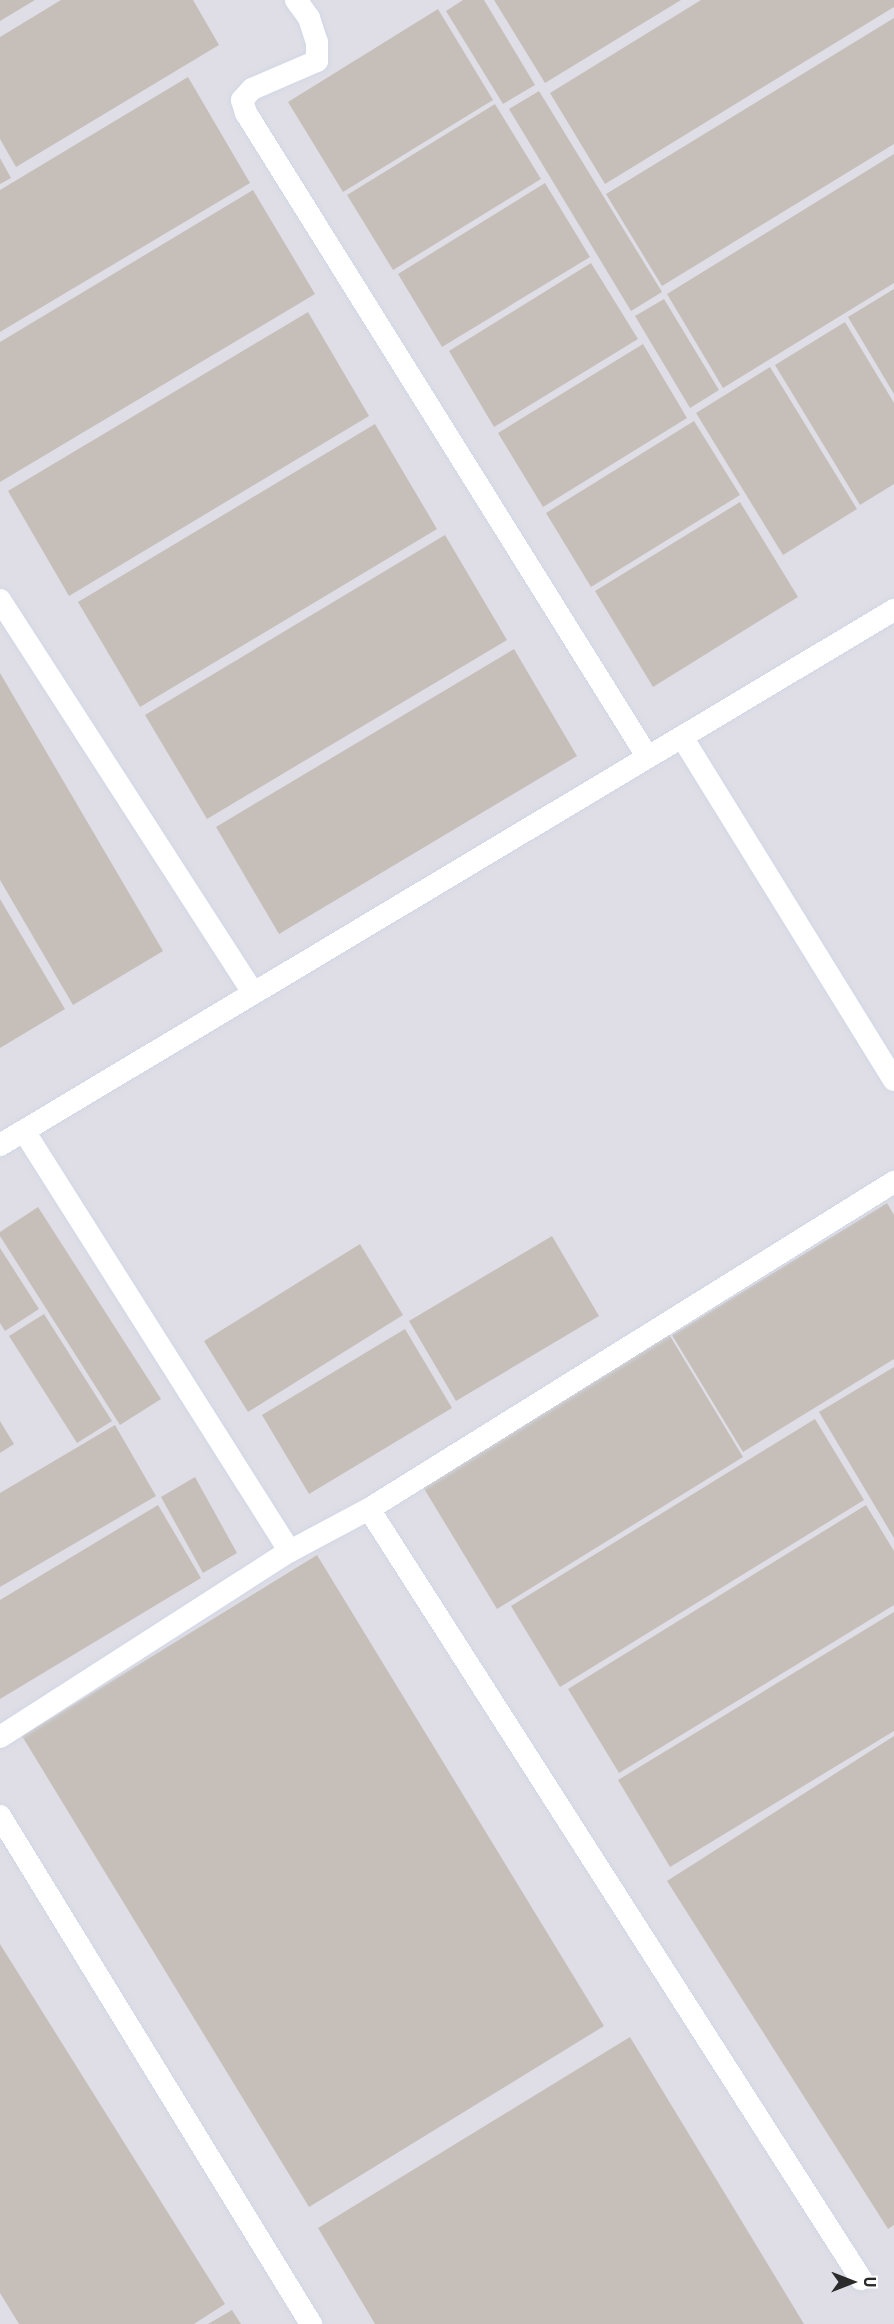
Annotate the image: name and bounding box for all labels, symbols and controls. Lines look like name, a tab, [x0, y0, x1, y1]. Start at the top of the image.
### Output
north arrow	[822, 2252, 882, 2312]
text: U	[860, 2276, 880, 2288]

